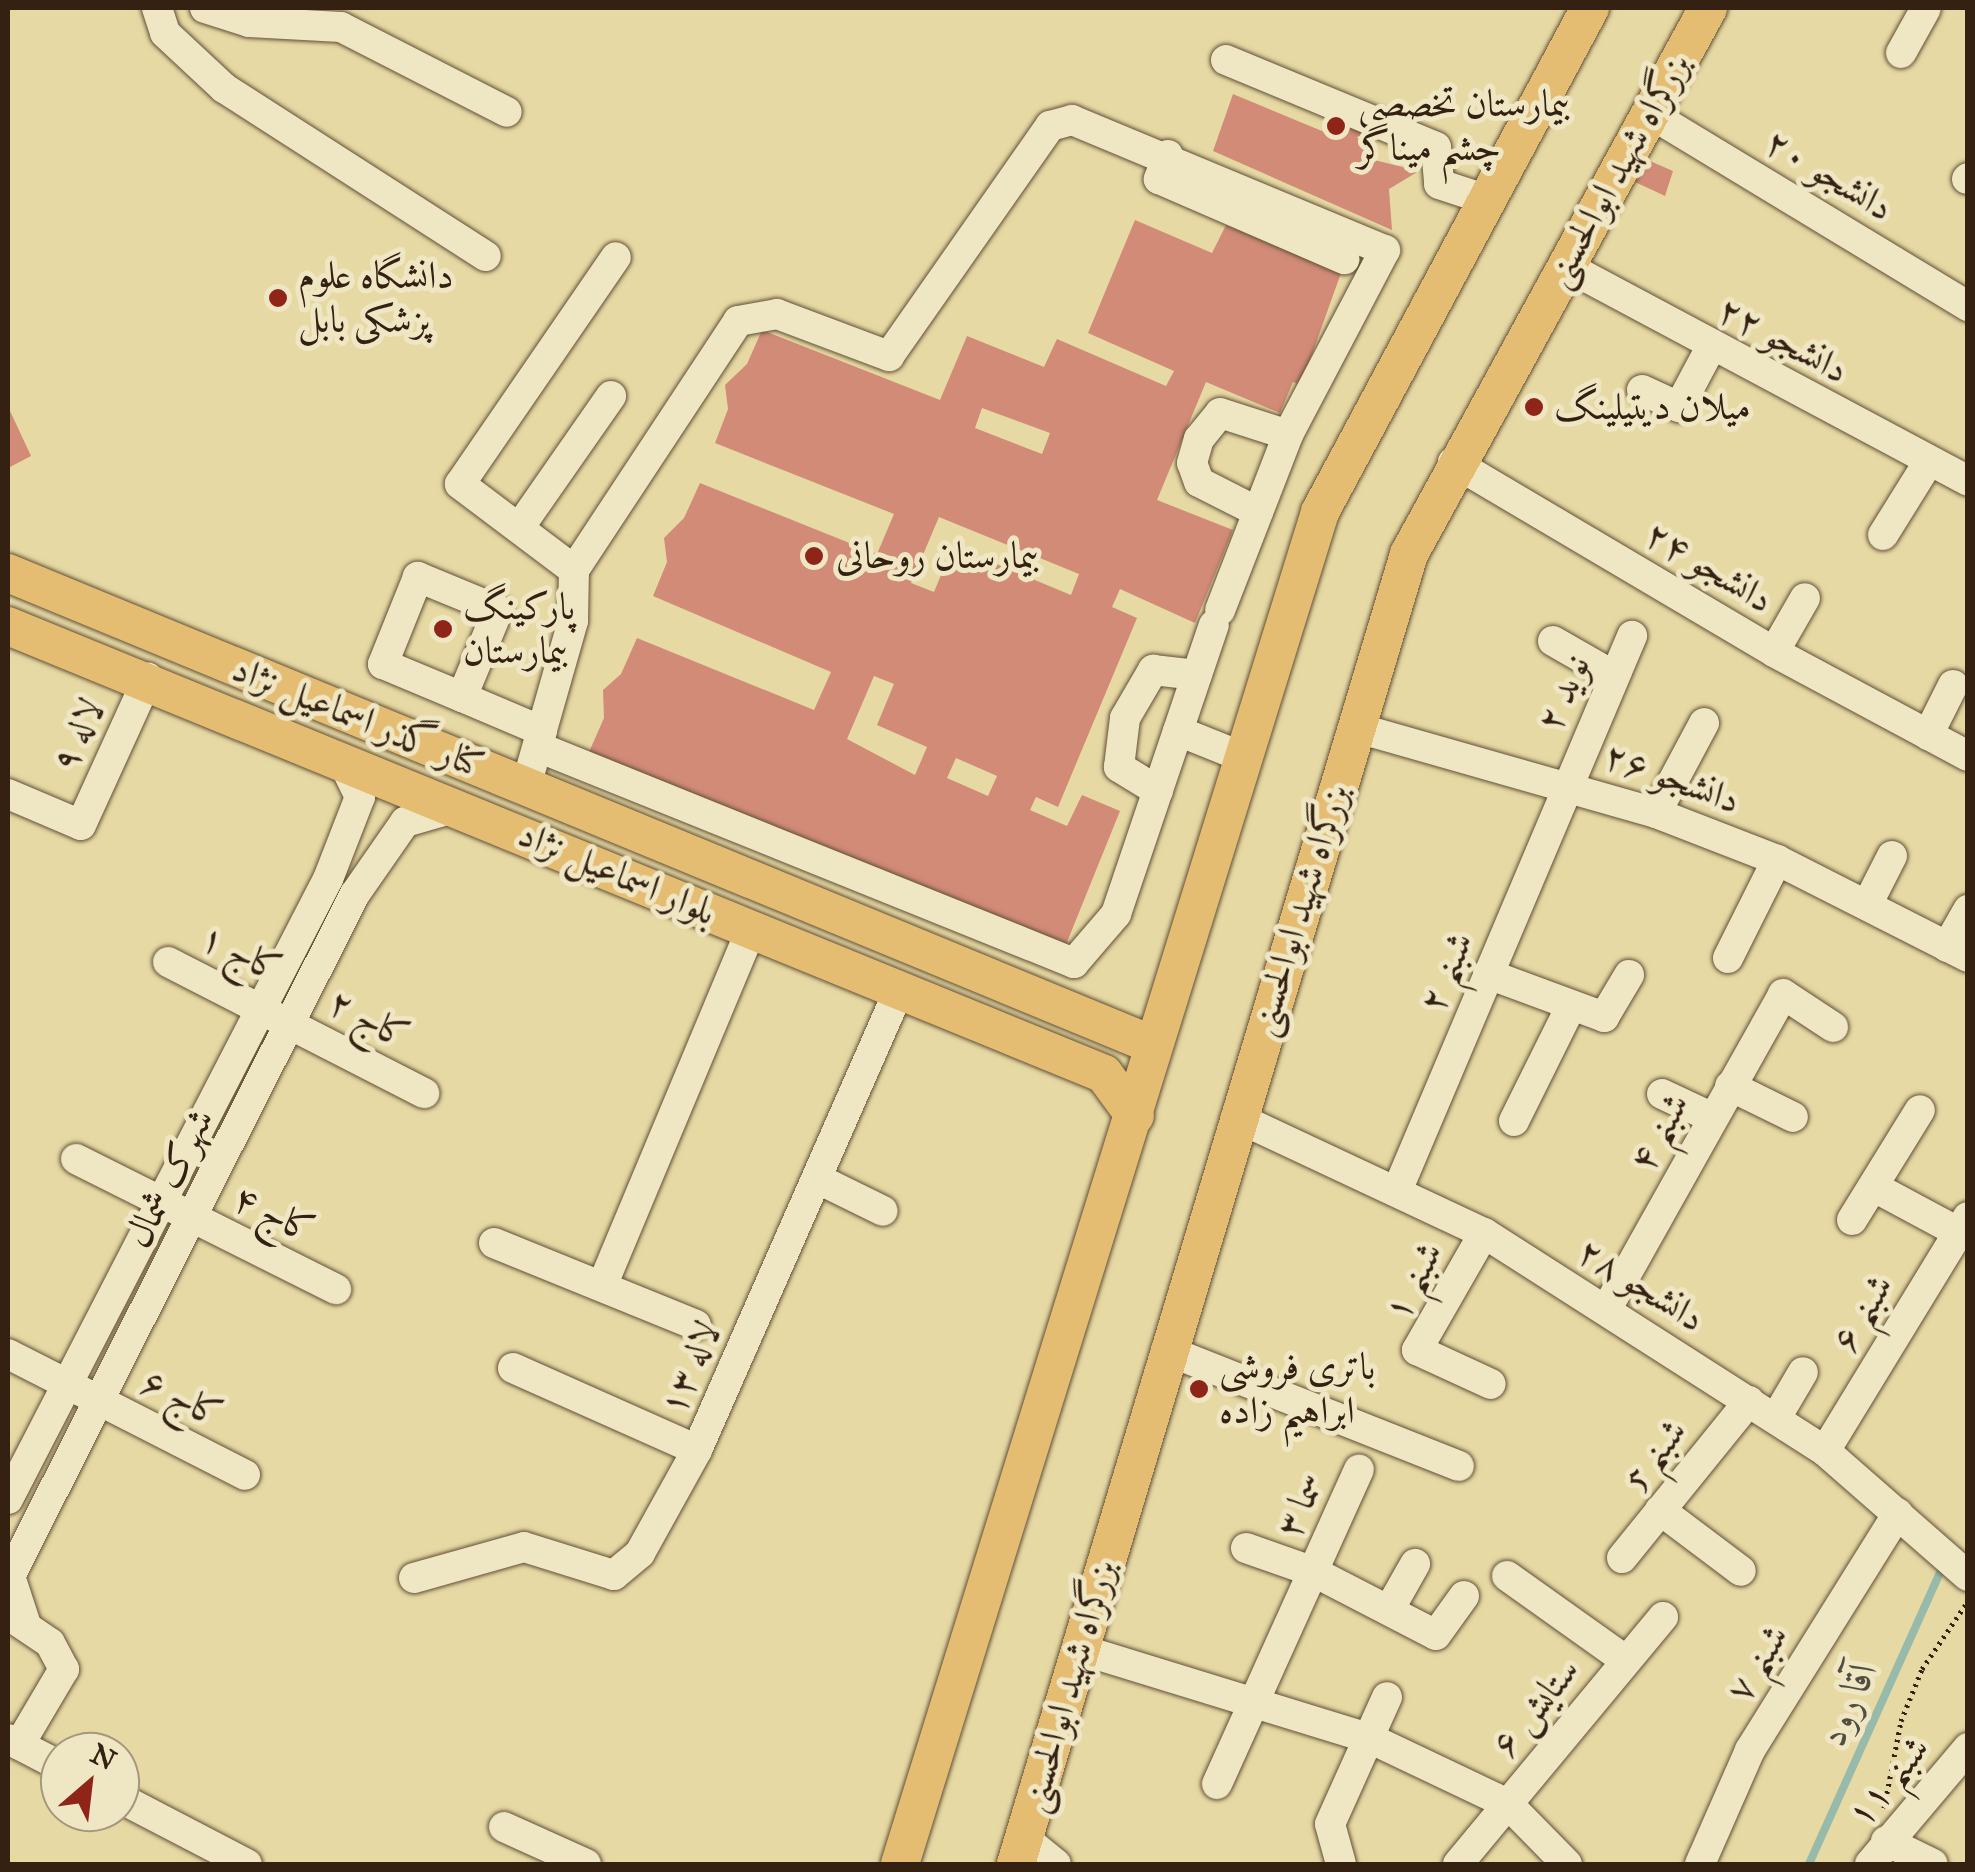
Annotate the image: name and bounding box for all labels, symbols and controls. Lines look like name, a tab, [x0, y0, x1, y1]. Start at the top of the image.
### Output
street label: بزرگراه شهید ابوالحسنی	[1534, 45, 1700, 295]
place label: بیمارستان تخصصی چشم میناگر	[1358, 81, 1570, 170]
marker: بیمارستان تخصصی چشم میناگر	[1323, 113, 1349, 139]
street label: دانشجو ۲۰	[1757, 119, 1901, 231]
place label: دانشگاه علوم پزشکی بابل	[298, 253, 454, 342]
marker: دانشگاه علوم پزشکی بابل	[267, 287, 289, 309]
street label: دانشجو ۲۲	[1710, 287, 1856, 393]
place label: میلان دیتیلینگ	[1554, 384, 1751, 430]
marker: میلان دیتیلینگ	[1523, 396, 1545, 418]
street label: دانشجو ۲۴	[1637, 511, 1781, 623]
place label: بیمارستان روحانی	[836, 533, 1039, 579]
marker: بیمارستان روحانی	[801, 543, 827, 569]
place label: پارکینگ بیمارستان	[463, 584, 575, 674]
marker: پارکینگ بیمارستان	[432, 618, 454, 640]
street label: کنار گذر اسماعیل نژاد	[225, 646, 491, 788]
street label: نوید ۲	[1526, 648, 1600, 738]
street label: لاله ۹	[41, 691, 115, 779]
street label: دانشجو ۲۶	[1598, 732, 1746, 824]
street label: بزرگراه شهید ابوالحسنی	[1239, 779, 1359, 1041]
street label: بلوار اسماعیل نژاد	[511, 811, 723, 935]
street label: کاج ۱	[193, 914, 289, 992]
street label: شبنم ۲	[1409, 925, 1483, 1019]
street label: کاج ۲	[321, 979, 417, 1059]
street label: شبنم ۴	[1619, 1085, 1699, 1179]
street label: شهرک شمال	[115, 1101, 223, 1255]
street label: کاج ۴	[226, 1175, 322, 1253]
street label: دانشجو ۲۸	[1569, 1228, 1713, 1342]
street label: شبنم ۱	[1373, 1234, 1453, 1328]
street label: شبنم ۶	[1821, 1266, 1903, 1360]
street label: لاله ۱۳	[649, 1314, 731, 1422]
place label: باتری فروشی ابراهیم زاده	[1219, 1344, 1376, 1434]
street label: کاج ۶	[134, 1358, 230, 1438]
marker: باتری فروشی ابراهیم زاده	[1188, 1378, 1210, 1400]
street label: شبنم 5	[1612, 1409, 1696, 1499]
street label: سما ۳	[1266, 1466, 1334, 1544]
street label: بزرگراه شهید ابوالحسنی	[1010, 1555, 1126, 1817]
street label: شبنم ۷	[1716, 1616, 1798, 1710]
street label: ستایش ۶	[1481, 1648, 1589, 1766]
water label: آقا رود	[1808, 1653, 1888, 1753]
street label: شبنم ۱۱	[1837, 1726, 1939, 1836]
north arrow	[40, 1732, 140, 1832]
text: N	[85, 1736, 122, 1778]

